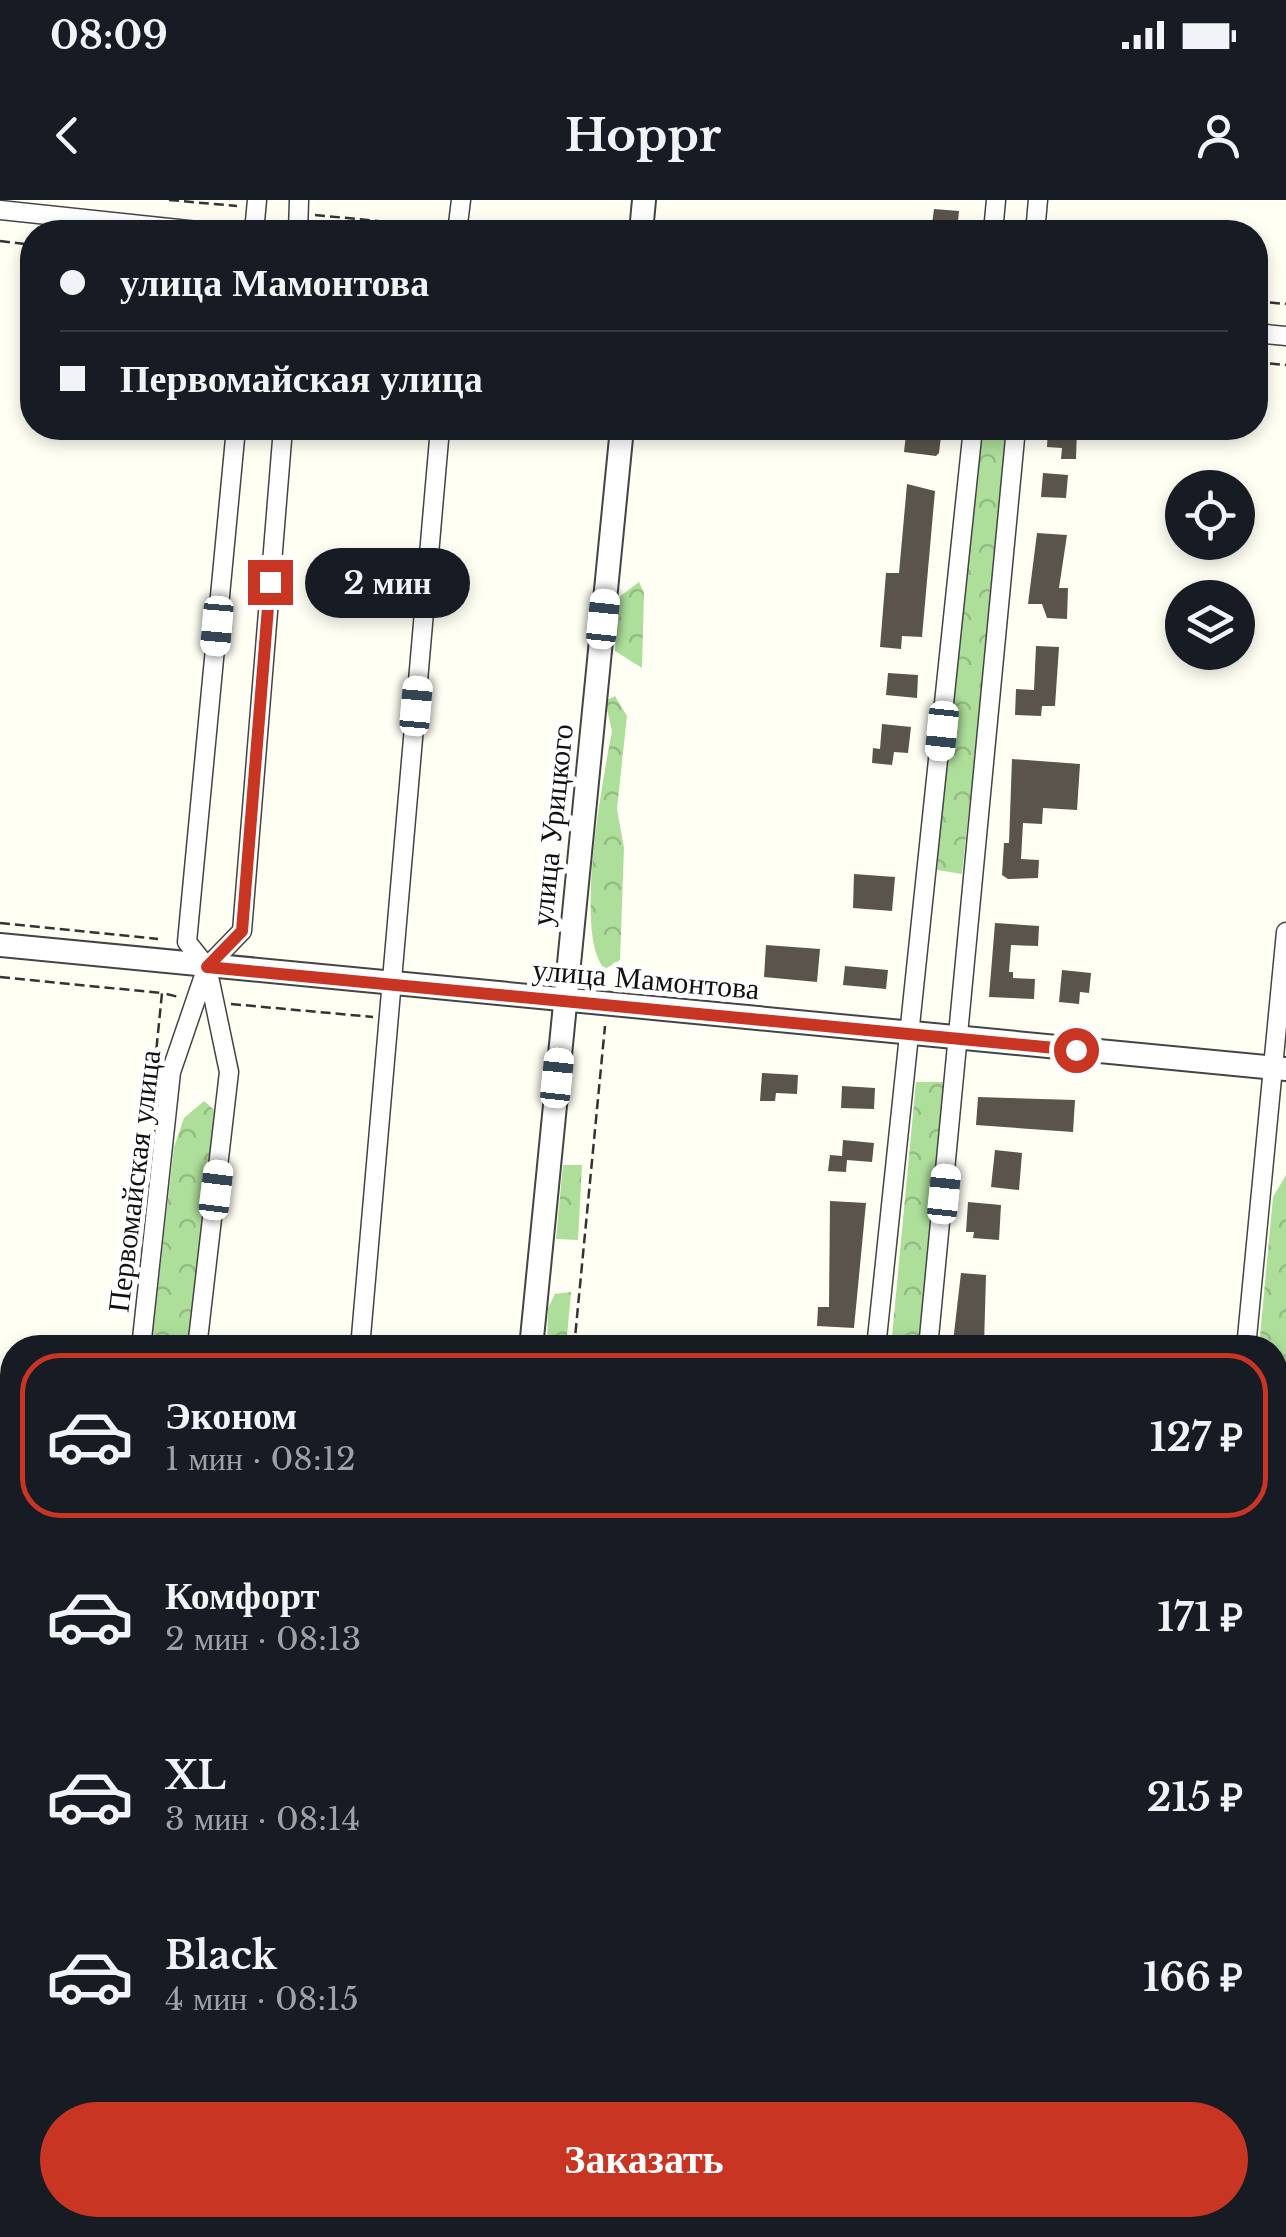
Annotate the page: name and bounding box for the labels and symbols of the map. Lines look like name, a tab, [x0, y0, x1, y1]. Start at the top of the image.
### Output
callout: 2 мин	[305, 547, 470, 617]
route end	[248, 560, 293, 605]
car	[585, 588, 621, 650]
car	[199, 595, 235, 657]
car	[398, 675, 434, 737]
car	[924, 700, 960, 762]
street label: улица Урицкого	[523, 722, 581, 928]
street label: улица Мамонтова	[531, 951, 761, 1007]
route start	[1054, 1028, 1099, 1073]
car	[539, 1047, 575, 1109]
street label: Первомайская улица	[100, 1048, 168, 1314]
car	[197, 1158, 235, 1222]
car	[926, 1163, 962, 1225]

